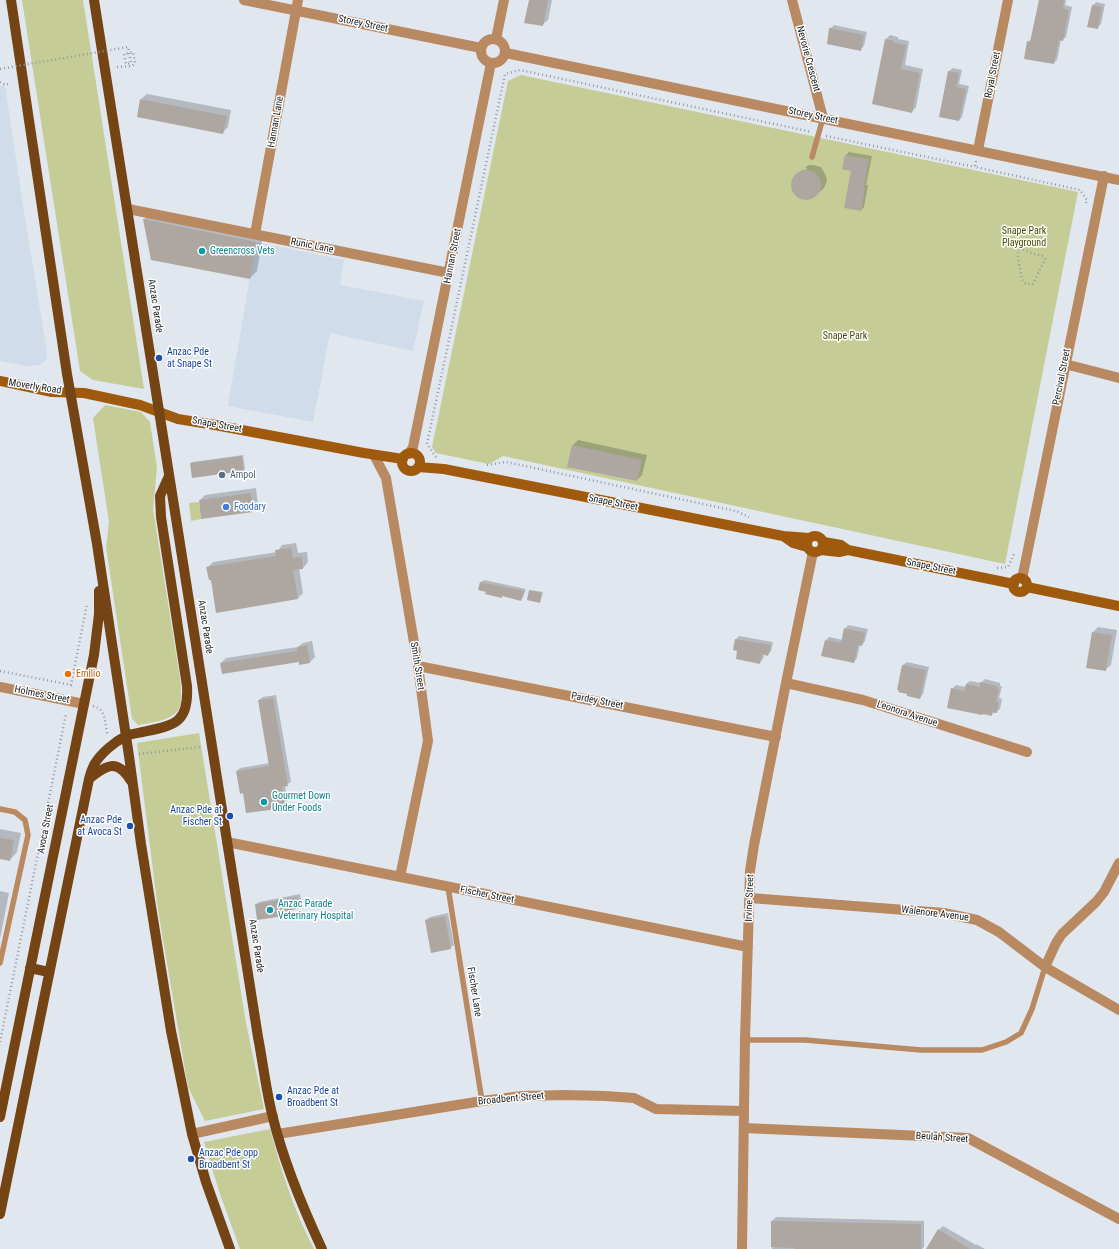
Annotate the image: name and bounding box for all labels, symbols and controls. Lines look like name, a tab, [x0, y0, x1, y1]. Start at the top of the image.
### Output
street label: Storey Street	[337, 13, 389, 35]
street label: Nevorie Crescent	[793, 25, 823, 93]
street label: Royal Street	[983, 51, 1003, 99]
street label: Hannan Lane	[266, 96, 286, 148]
street label: Storey Street	[787, 105, 839, 127]
park label: Snape Park Playground	[1002, 225, 1046, 248]
street label: Hannan Street	[442, 227, 464, 285]
street label: Runic Lane	[290, 236, 334, 256]
place label: Greencross Vets	[210, 245, 275, 257]
marker: Greencross Vets	[197, 246, 207, 256]
street label: Anzac Parade	[145, 278, 165, 334]
park label: Snape Park	[823, 330, 867, 342]
place label: Anzac Pde at Snape St	[167, 346, 212, 370]
street label: Percival Street	[1051, 348, 1073, 406]
marker: Anzac Pde at Snape St	[154, 353, 164, 363]
street label: Moverly Road	[8, 377, 62, 397]
street label: Snape Street	[191, 415, 243, 435]
place label: Ampol	[230, 469, 256, 481]
marker: Ampol	[217, 470, 227, 480]
street label: Snape Street	[587, 492, 639, 514]
place label: Foodary	[234, 501, 266, 513]
marker: Foodary	[221, 502, 231, 512]
street label: Snape Street	[905, 556, 957, 578]
street label: Anzac Parade	[195, 599, 215, 655]
street label: Smith Street	[407, 641, 427, 691]
place label: Emilio	[76, 668, 100, 680]
marker: Emilio	[63, 669, 73, 679]
street label: Holmes Street	[13, 684, 71, 706]
street label: Pardey Street	[570, 690, 624, 712]
street label: Leonora Avenue	[875, 699, 939, 729]
place label: Gourmet Down Under Foods	[272, 790, 330, 814]
marker: Gourmet Down Under Foods	[259, 797, 269, 807]
street label: Avoca Street	[35, 803, 57, 855]
place label: Anzac Pde at Fischer St	[170, 804, 222, 828]
marker: Anzac Pde at Fischer St	[225, 811, 235, 821]
place label: Anzac Pde at Avoca St	[77, 814, 122, 838]
marker: Anzac Pde at Avoca St	[125, 821, 135, 831]
street label: Irvine Street	[743, 874, 757, 922]
street label: Fischer Street	[459, 884, 515, 906]
place label: Anzac Parade Veterinary Hospital	[278, 898, 353, 922]
street label: Walenore Avenue	[901, 904, 969, 924]
marker: Anzac Parade Veterinary Hospital	[265, 905, 275, 915]
street label: Anzac Parade	[246, 918, 266, 974]
street label: Fischer Lane	[464, 966, 484, 1018]
place label: Anzac Pde at Broadbent St	[287, 1085, 339, 1108]
street label: Broadbent Street	[477, 1090, 545, 1108]
marker: Anzac Pde at Broadbent St	[274, 1092, 284, 1102]
street label: Beulah Street	[915, 1130, 969, 1146]
place label: Anzac Pde opp Broadbent St	[199, 1147, 258, 1170]
marker: Anzac Pde opp Broadbent St	[186, 1154, 196, 1164]

